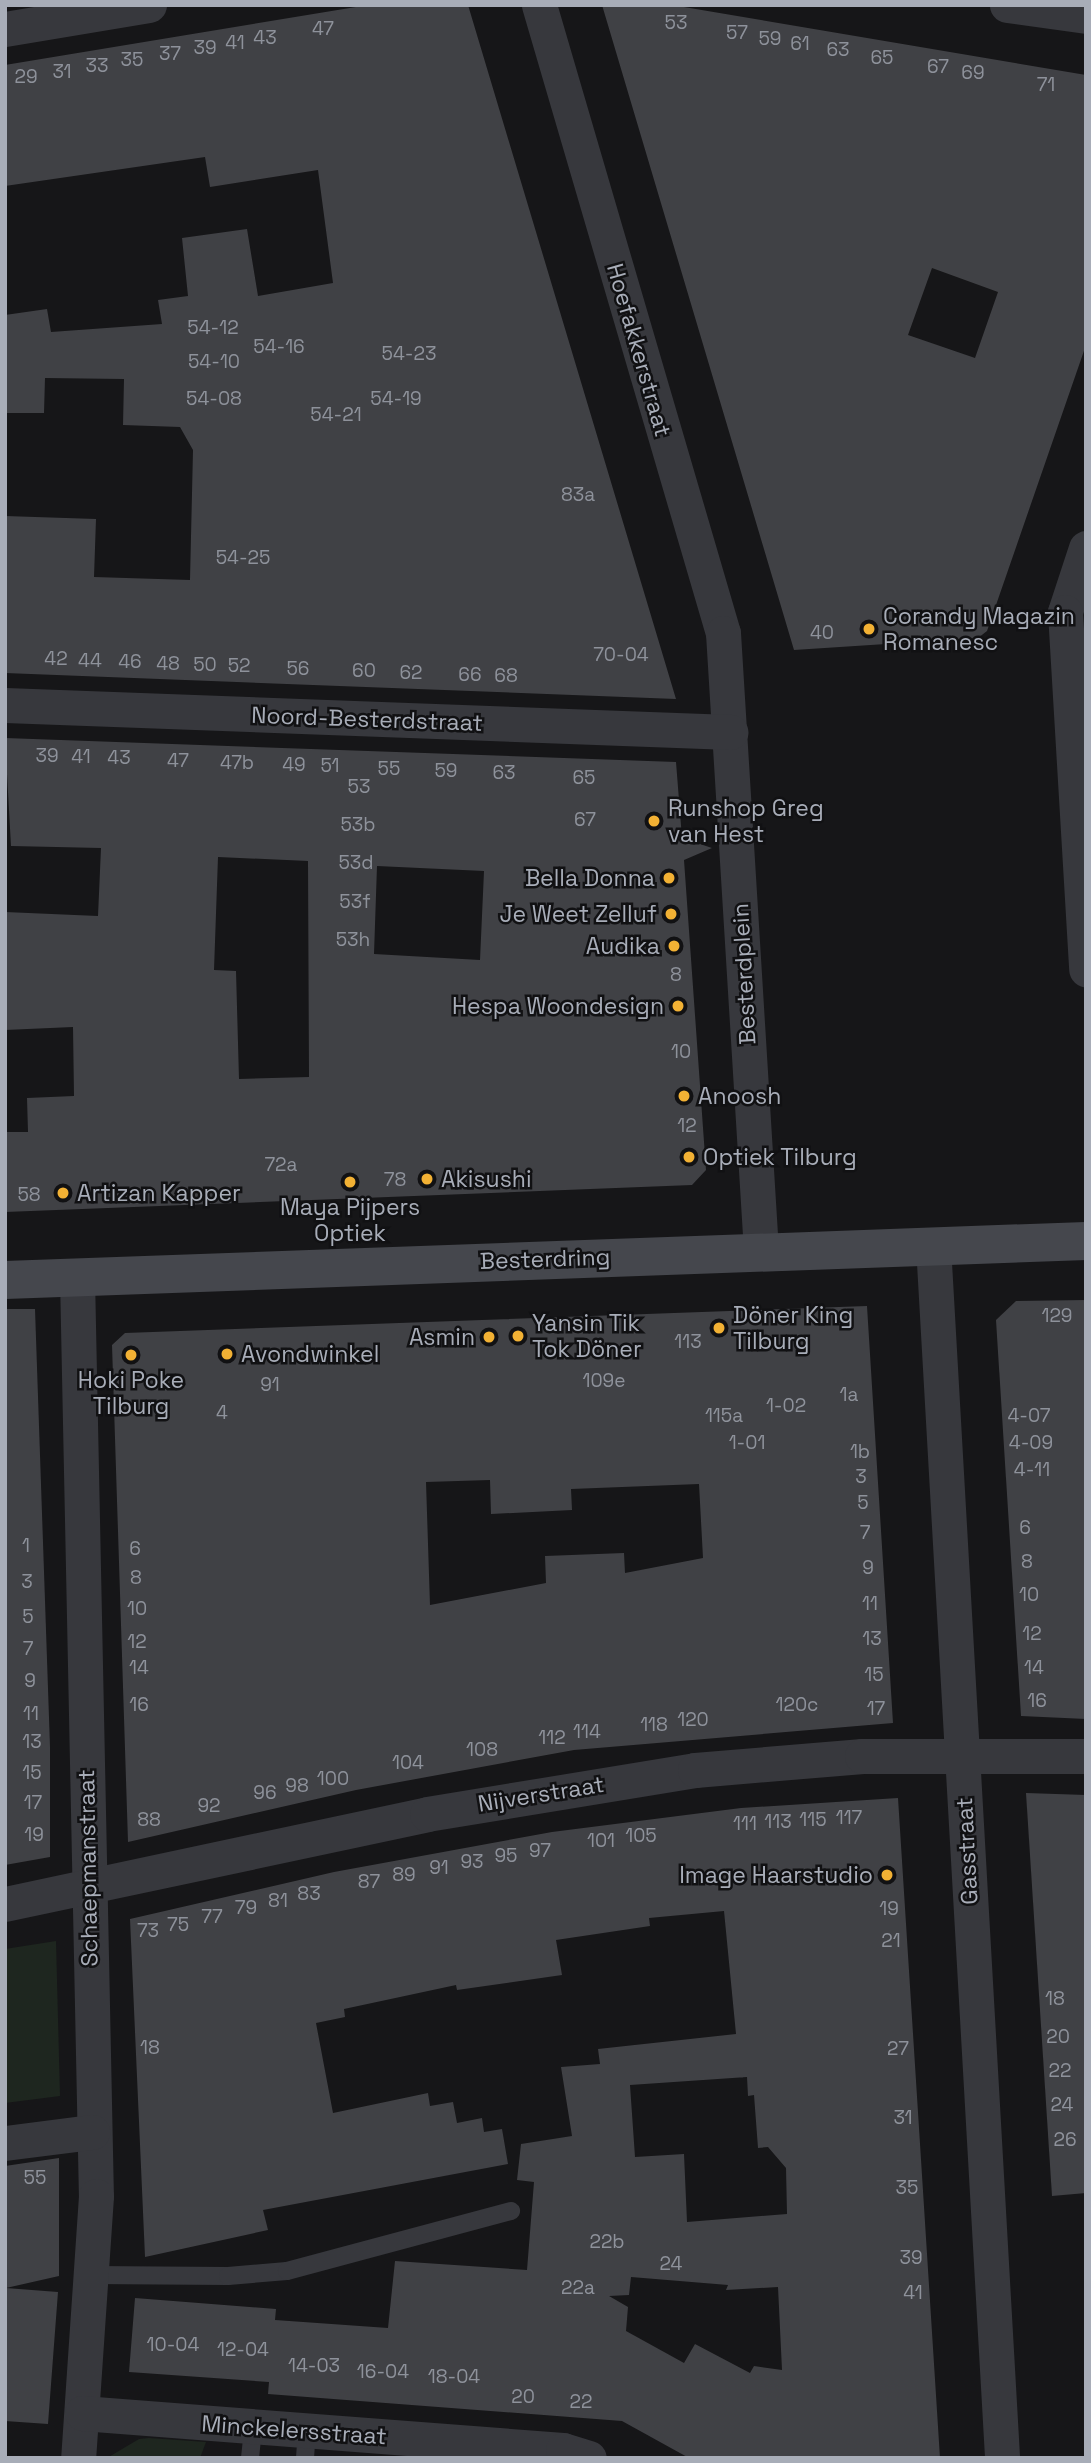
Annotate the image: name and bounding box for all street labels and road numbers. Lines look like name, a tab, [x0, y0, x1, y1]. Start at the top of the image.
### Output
street label: Hoefakkerstraat	[601, 260, 677, 440]
street label: Noord-Besterdstraat	[251, 701, 483, 737]
street label: Besterdplein	[727, 903, 761, 1045]
street label: Besterdring	[479, 1243, 611, 1275]
street label: Schaepmanstraat	[72, 1769, 104, 1967]
street label: Nijverstraat	[476, 1770, 606, 1818]
street label: Gasstraat	[950, 1797, 984, 1905]
street label: Minckelersstraat	[200, 2410, 388, 2450]

